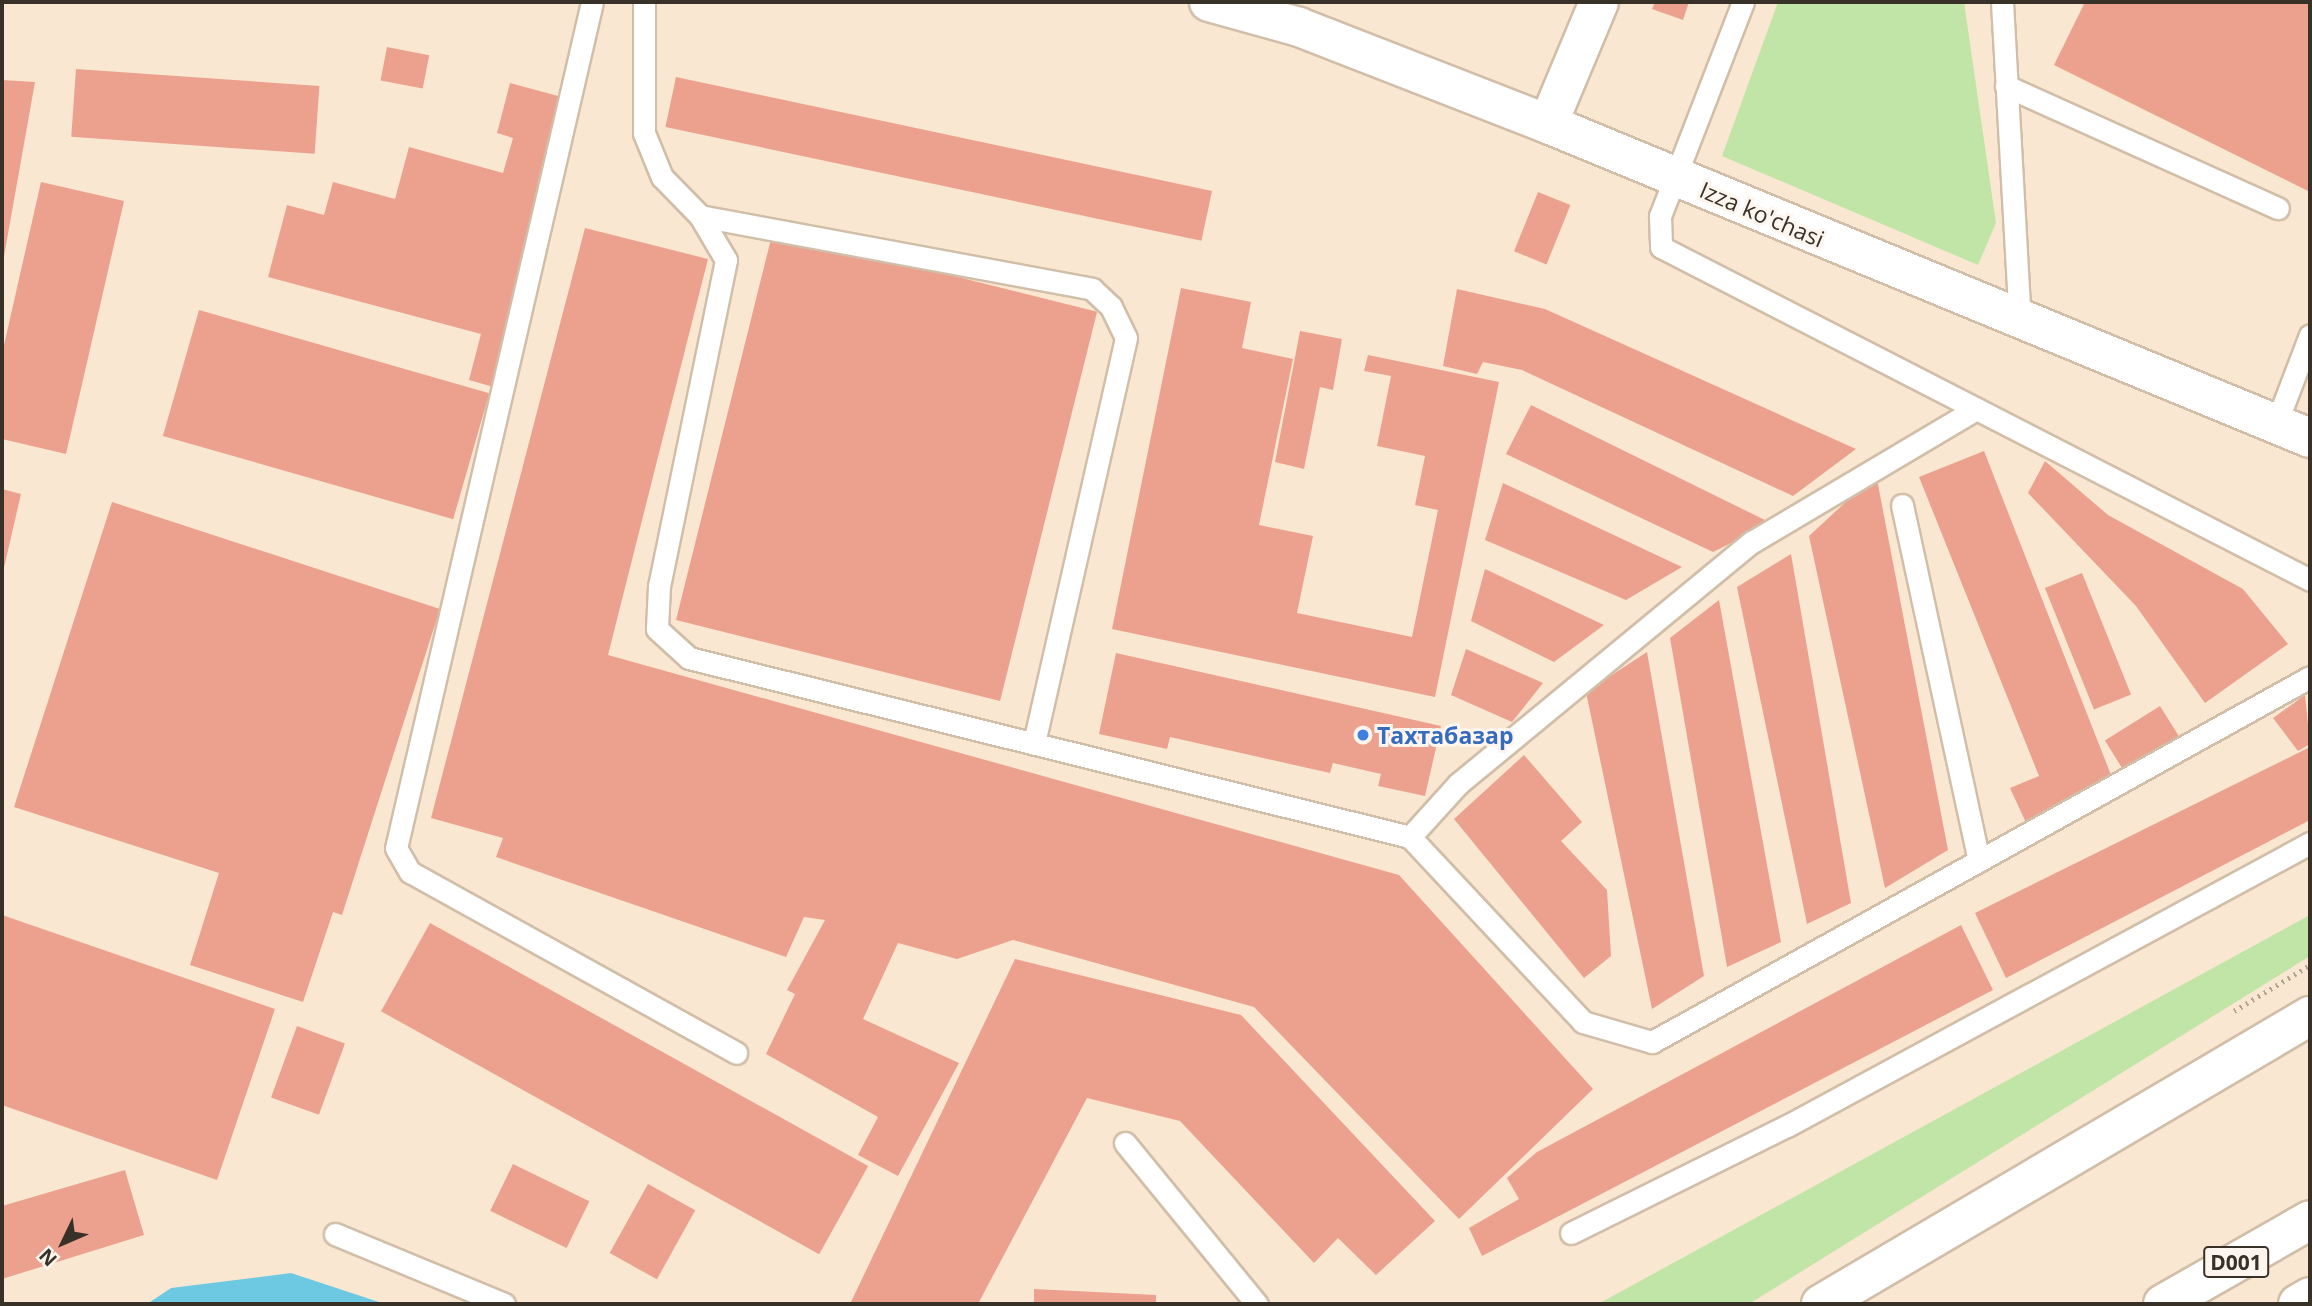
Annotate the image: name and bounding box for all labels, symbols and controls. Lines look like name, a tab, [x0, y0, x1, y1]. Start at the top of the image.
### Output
street label: Izza ko'chasi	[1696, 175, 1828, 253]
place label: Тахтабазар	[1377, 721, 1514, 749]
marker: Тахтабазар	[1355, 727, 1371, 743]
north arrow	[28, 1208, 98, 1278]
text: N	[33, 1243, 63, 1272]
road number: D001	[2203, 1244, 2269, 1280]

